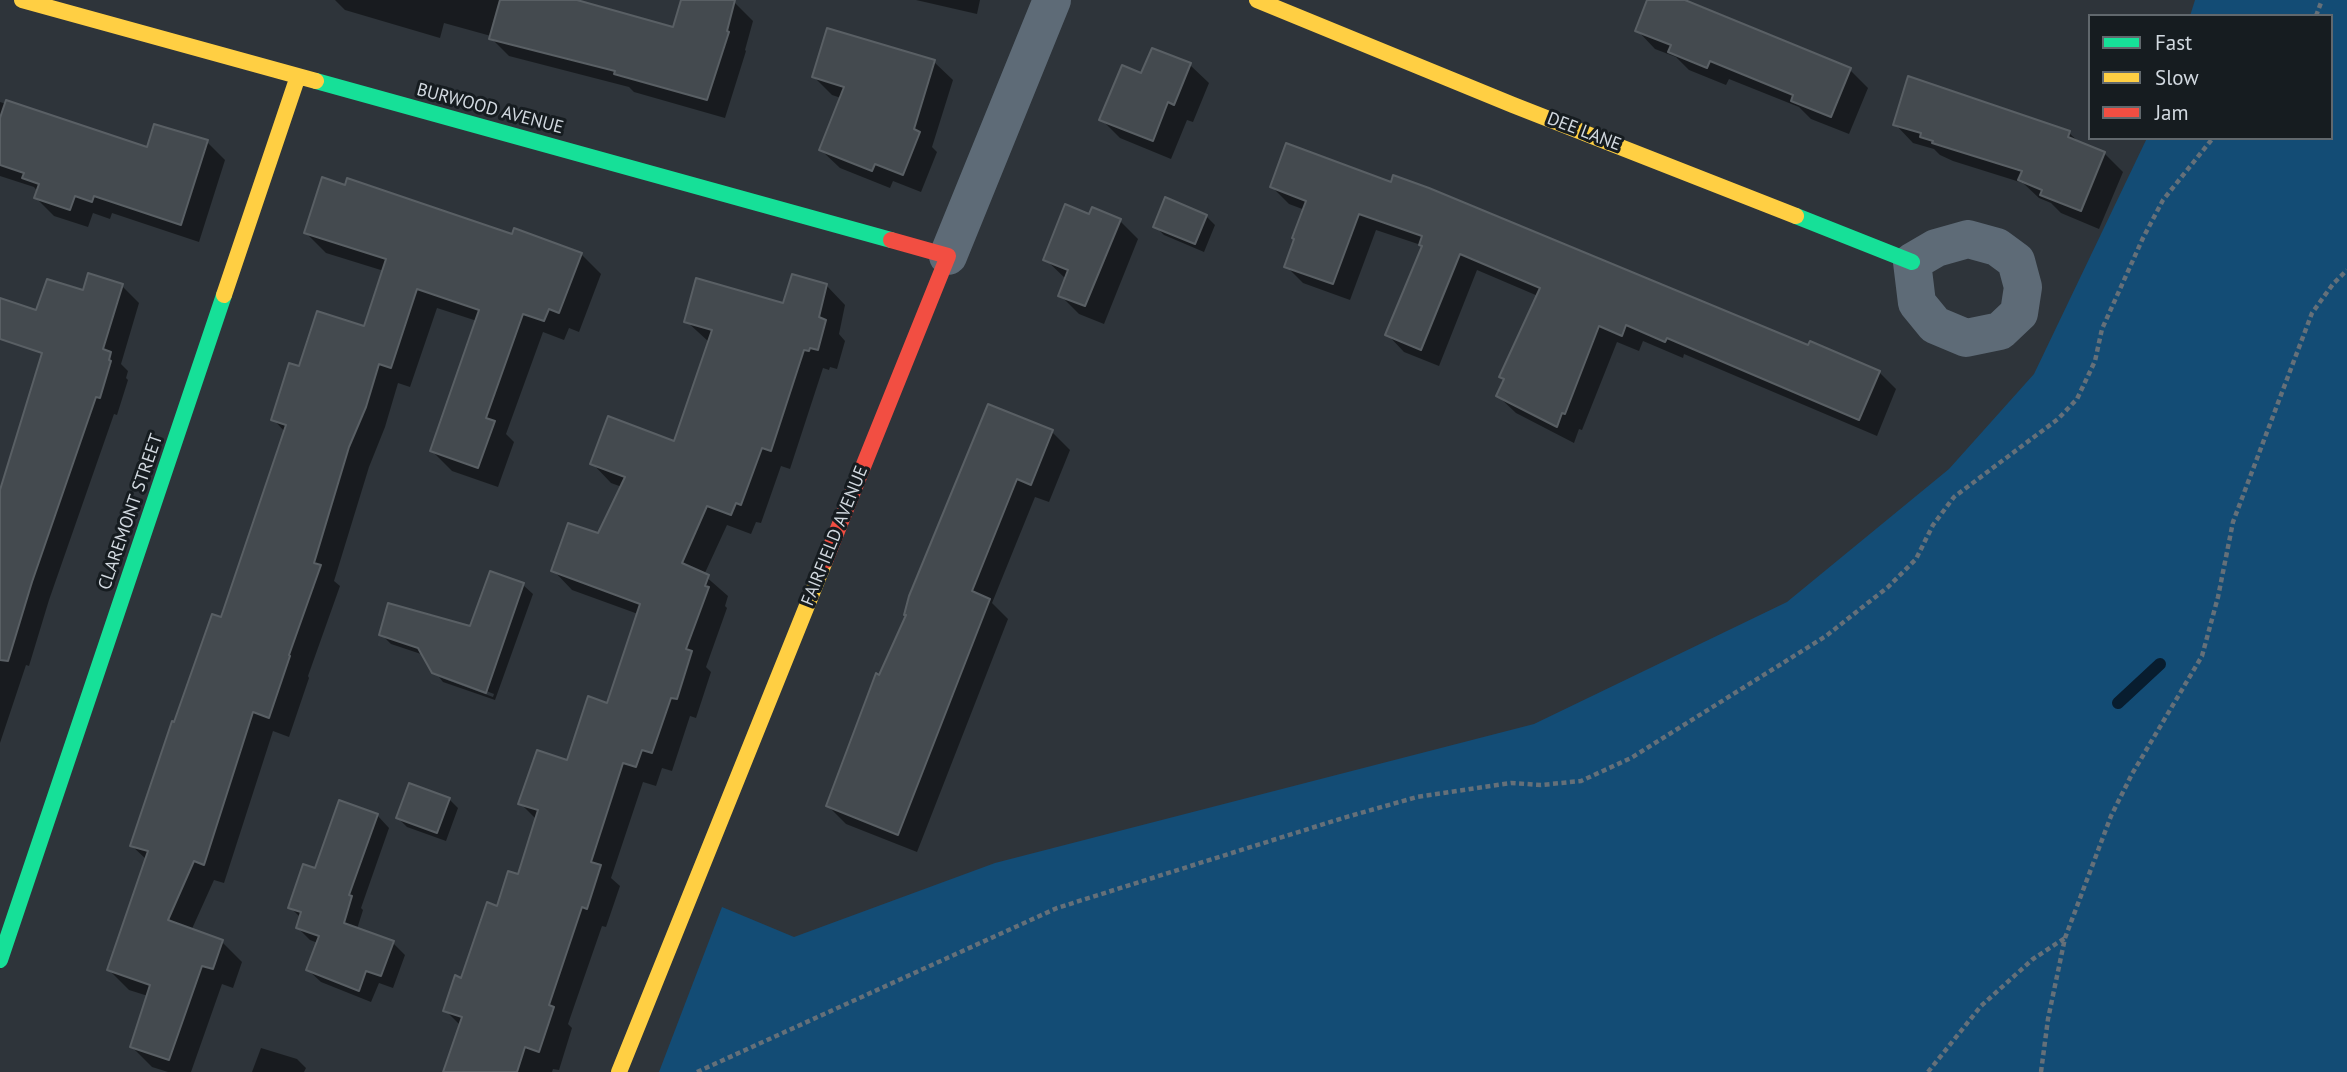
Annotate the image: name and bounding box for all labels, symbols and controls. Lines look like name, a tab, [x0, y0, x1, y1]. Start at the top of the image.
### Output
legend	[2088, 14, 2333, 140]
text: Fast	[2155, 29, 2192, 56]
text: Slow	[2155, 64, 2199, 91]
street label: BURWOOD AVENUE	[414, 79, 566, 139]
text: Jam	[2155, 99, 2189, 126]
street label: DEE LANE	[1544, 108, 1624, 156]
street label: CLAREMONT STREET	[94, 431, 168, 593]
street label: FAIRFIELD AVENUE	[797, 463, 873, 609]

